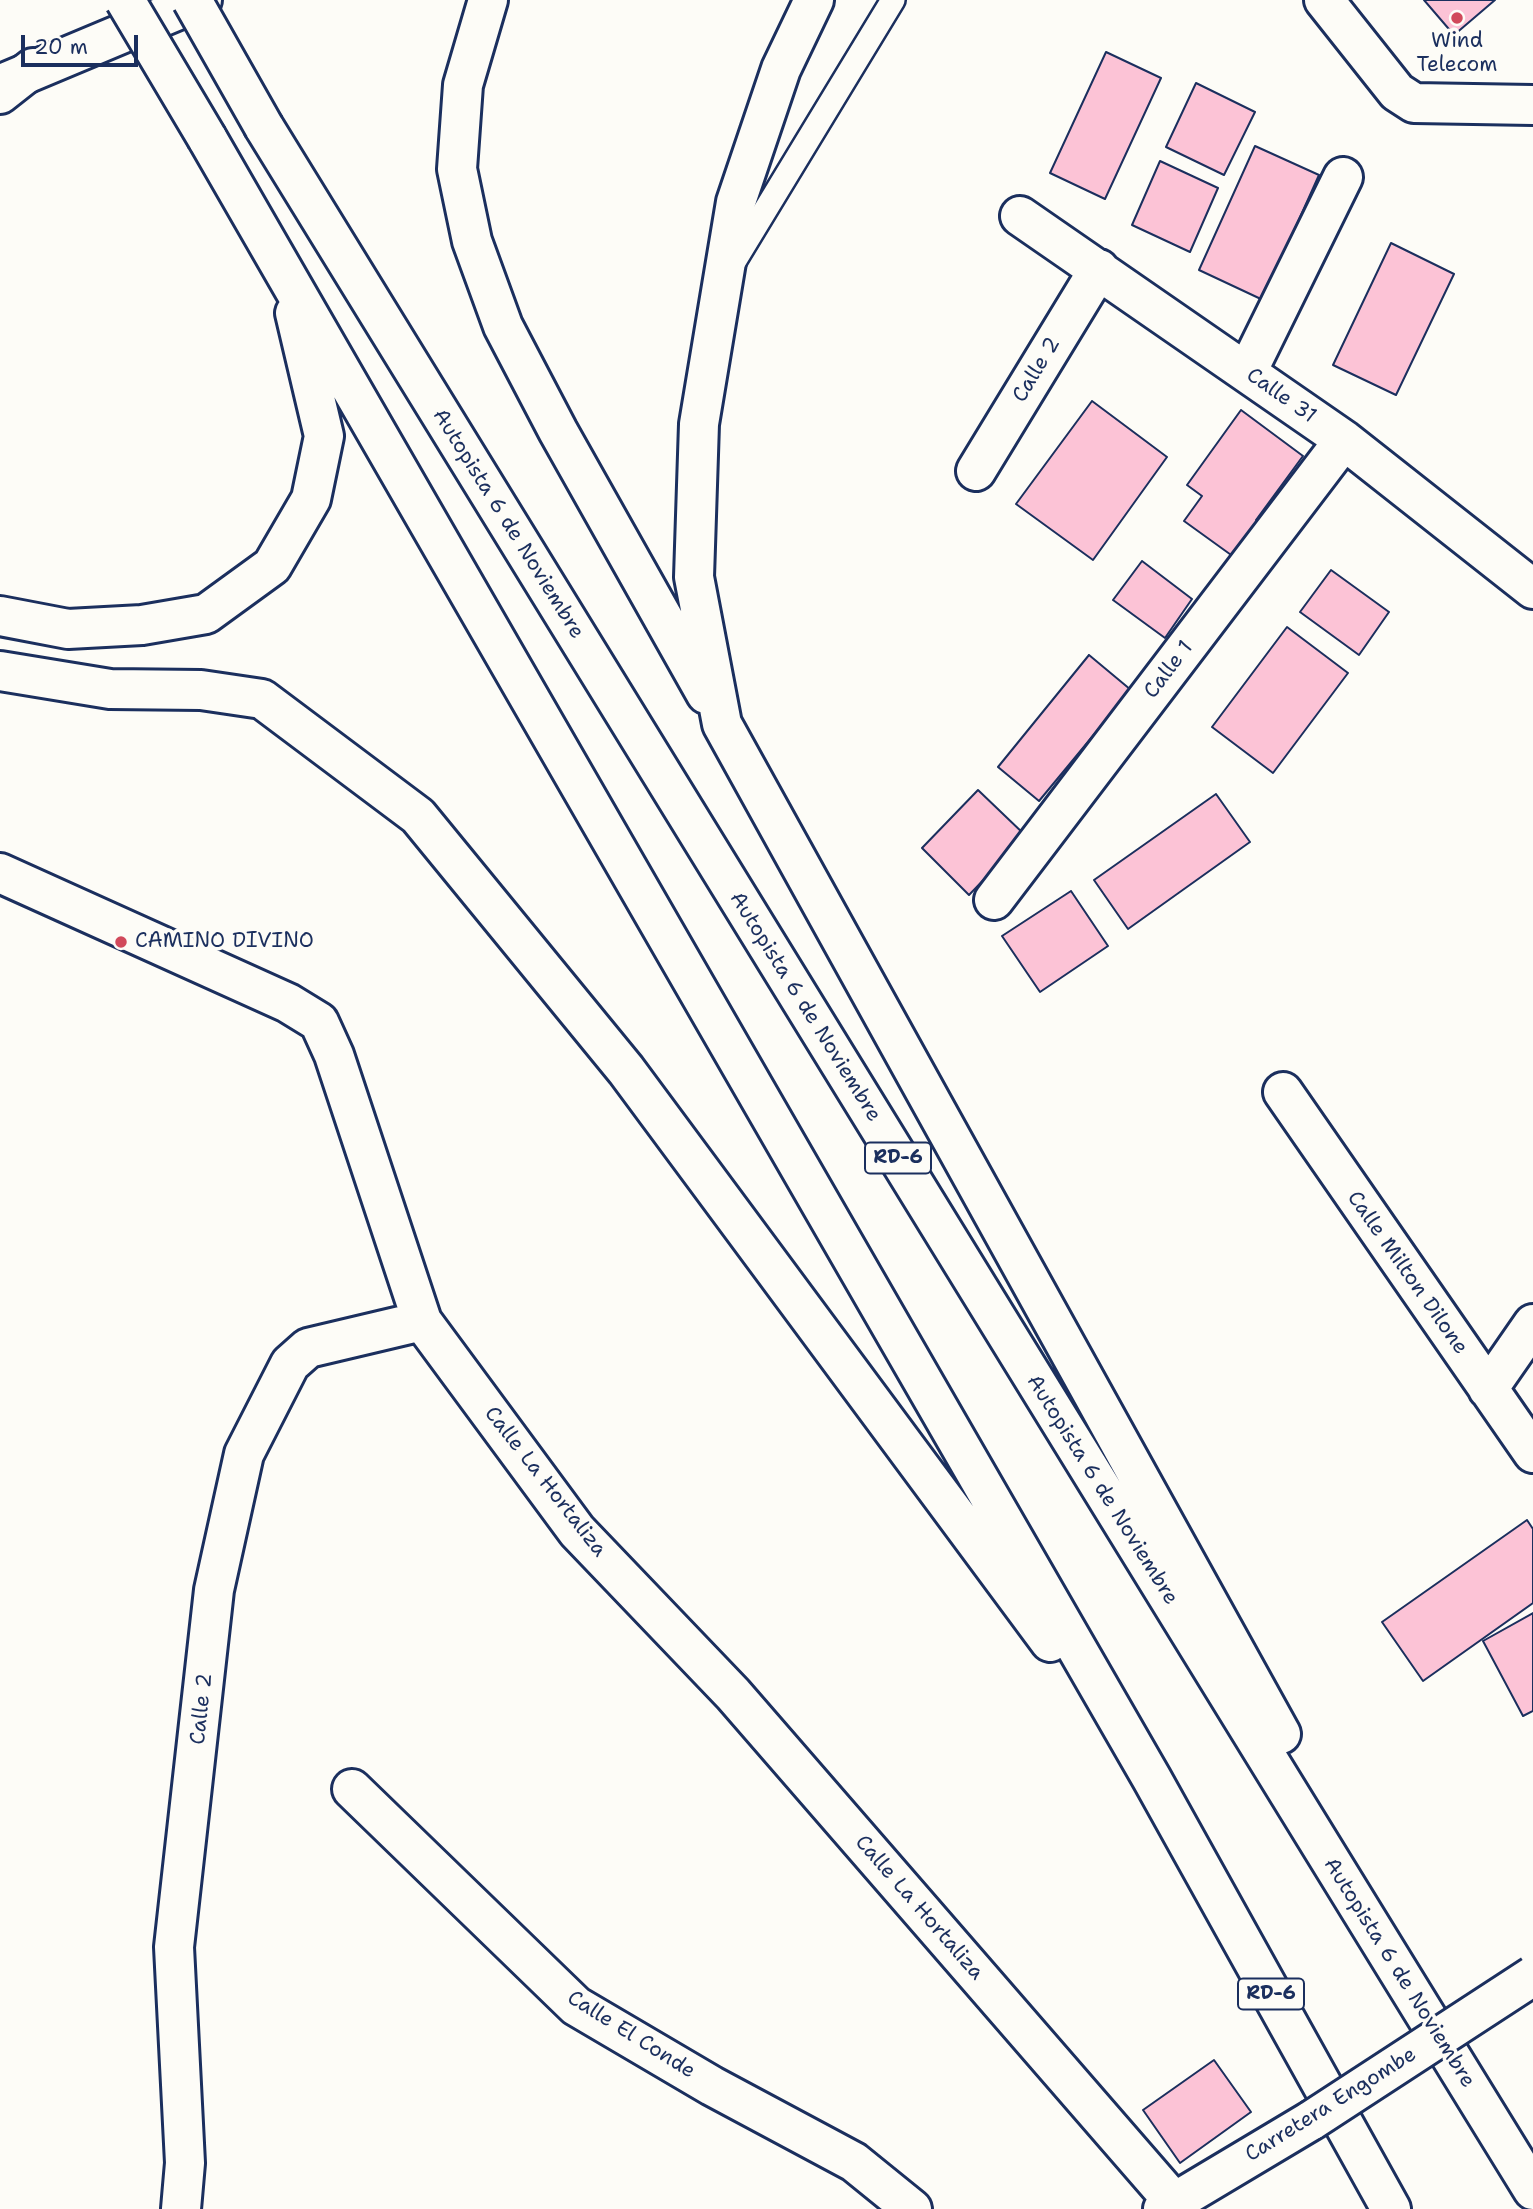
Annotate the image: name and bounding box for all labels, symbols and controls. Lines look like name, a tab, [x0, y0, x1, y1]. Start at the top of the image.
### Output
marker: Wind Telecom	[1449, 10, 1465, 26]
scale bar	[24, 21, 142, 65]
place label: Wind Telecom	[1417, 29, 1497, 79]
text: 20 m	[34, 33, 88, 61]
street label: Calle 2	[1008, 333, 1066, 407]
street label: Calle 31	[1241, 363, 1321, 429]
street label: Autopista 6 de Noviembre	[427, 405, 589, 643]
street label: Calle 1	[1139, 636, 1199, 704]
street label: Autopista 6 de Noviembre	[724, 888, 886, 1126]
place label: CAMINO DIVINO	[135, 929, 314, 955]
marker: CAMINO DIVINO	[113, 934, 129, 950]
road number: RD-6	[865, 1142, 931, 1174]
street label: Calle Milton Dilone	[1341, 1187, 1473, 1359]
street label: Autopista 6 de Noviembre	[1021, 1371, 1183, 1609]
street label: Calle La Hortaliza	[479, 1402, 611, 1562]
street label: Calle 2	[186, 1672, 218, 1746]
street label: Calle La Hortaliza	[849, 1830, 989, 1986]
street label: Autopista 6 de Noviembre	[1318, 1854, 1480, 2092]
road number: RD-6	[1238, 1978, 1304, 2010]
street label: Calle El Conde	[562, 1986, 700, 2084]
street label: Carretera Engombe	[1241, 2042, 1421, 2168]

